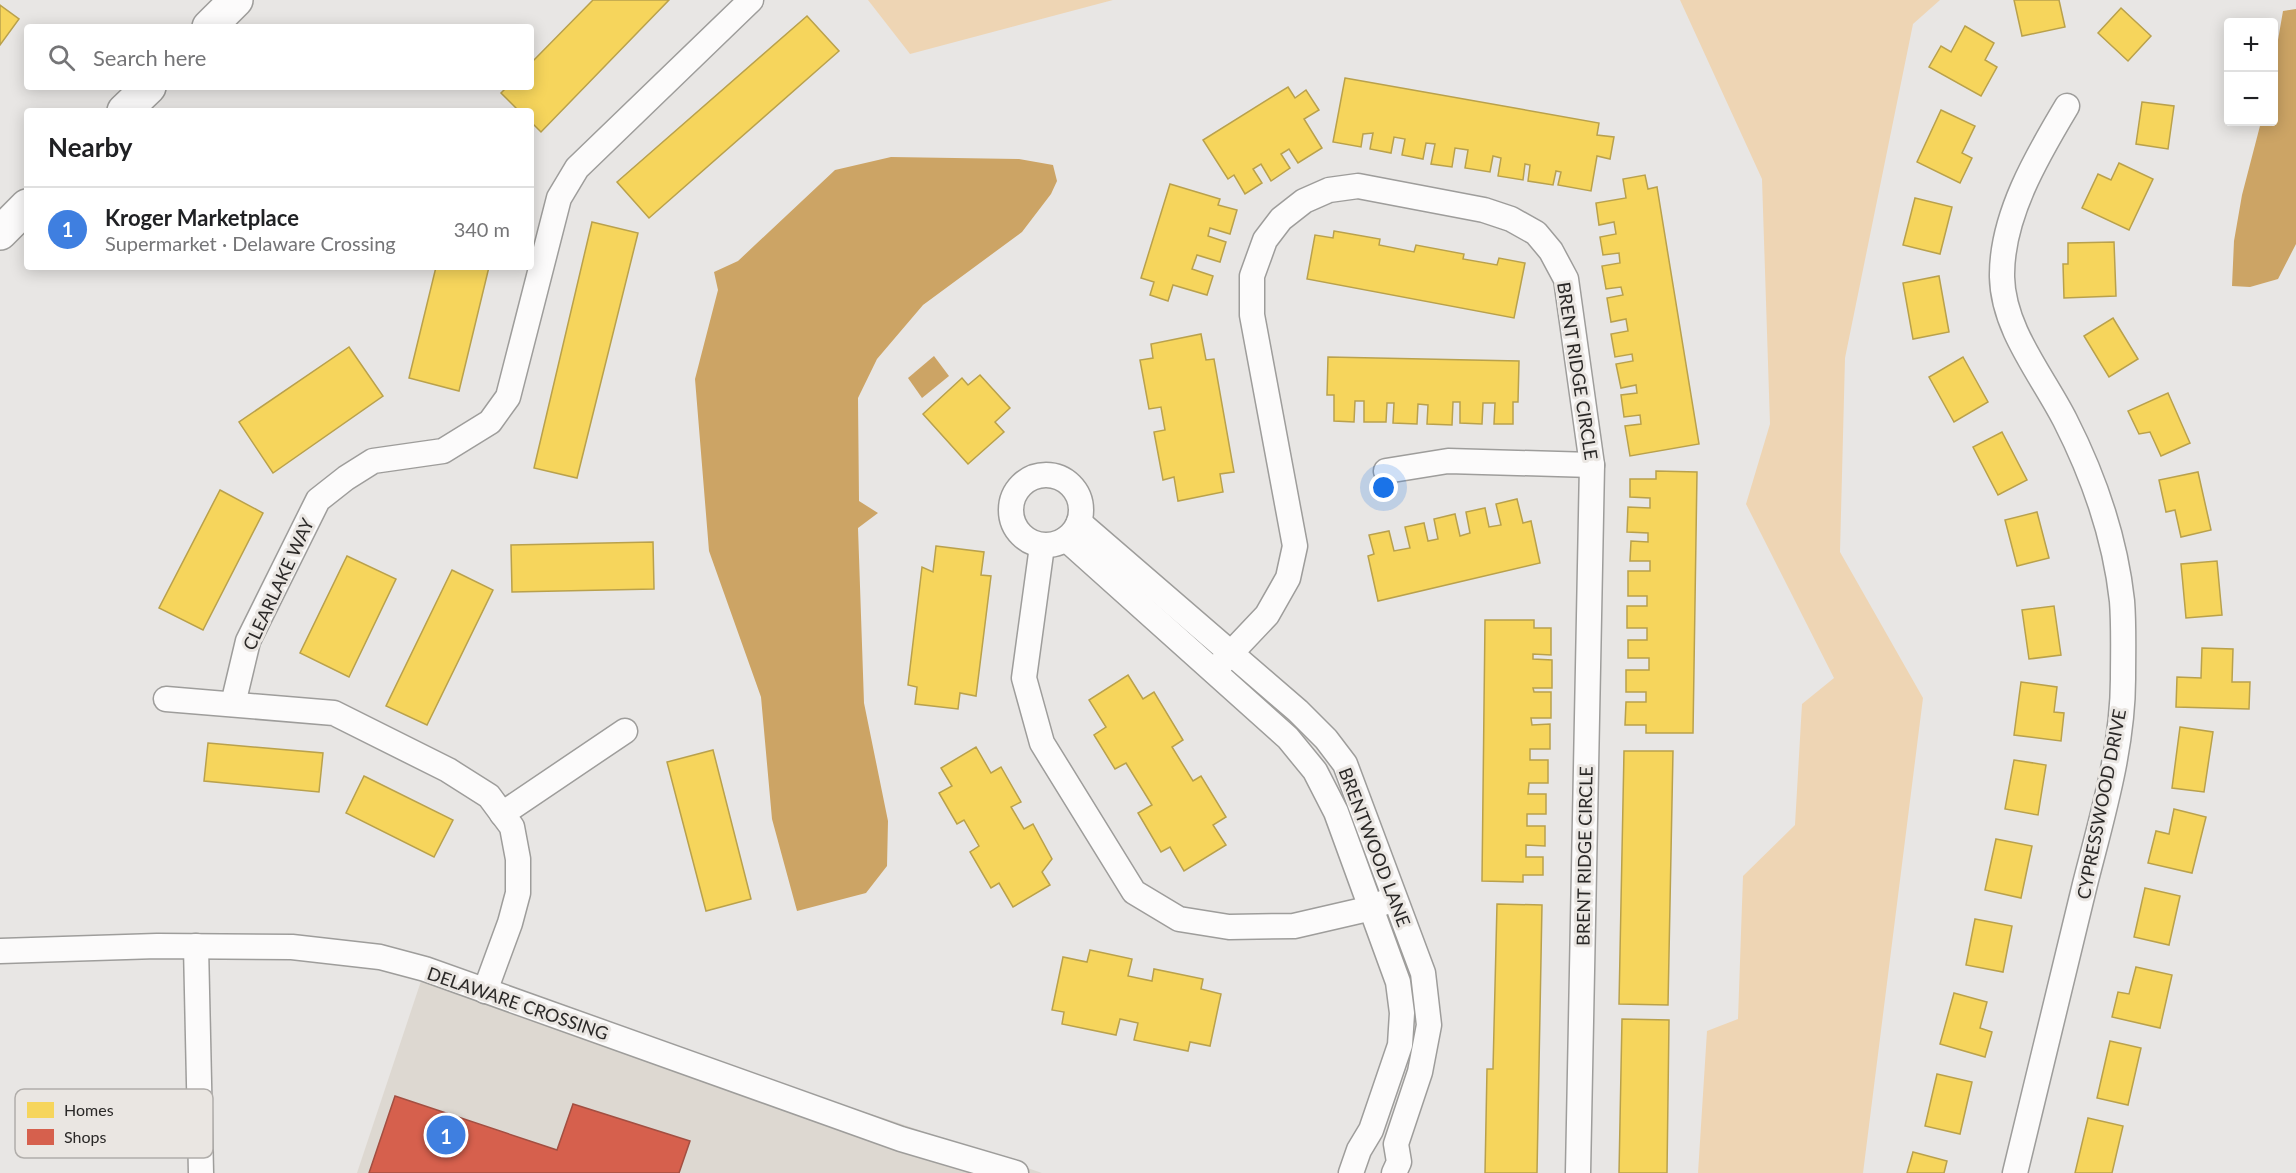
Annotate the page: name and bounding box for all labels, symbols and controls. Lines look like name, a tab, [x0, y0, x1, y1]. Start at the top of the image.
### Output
map controls	[2224, 18, 2278, 126]
button: +	[2224, 18, 2278, 72]
search box	[24, 24, 534, 90]
icon: search	[45, 41, 78, 74]
text: Search here	[93, 44, 206, 71]
button: −	[2224, 72, 2278, 126]
text: Nearby	[48, 131, 133, 163]
text: Kroger Marketplace	[105, 204, 299, 231]
text: 1	[62, 217, 73, 241]
text: 340 m	[454, 217, 510, 241]
text: Supermarket · Delaware Crossing	[105, 231, 396, 255]
street label: BRENT RIDGE CIRCLE	[1553, 280, 1603, 462]
your location	[1369, 473, 1398, 502]
street label: CLEARLAKE WAY	[238, 514, 319, 654]
street label: CYPRESSWOOD DRIVE	[2072, 707, 2130, 901]
street label: BRENTWOOD LANE	[1334, 764, 1416, 930]
street label: BRENT RIDGE CIRCLE	[1571, 766, 1597, 946]
street label: DELAWARE CROSSING	[425, 962, 611, 1044]
legend	[15, 1089, 213, 1158]
text: Homes	[64, 1100, 114, 1119]
pin: 1	[426, 1112, 466, 1158]
text: Shops	[64, 1127, 107, 1146]

